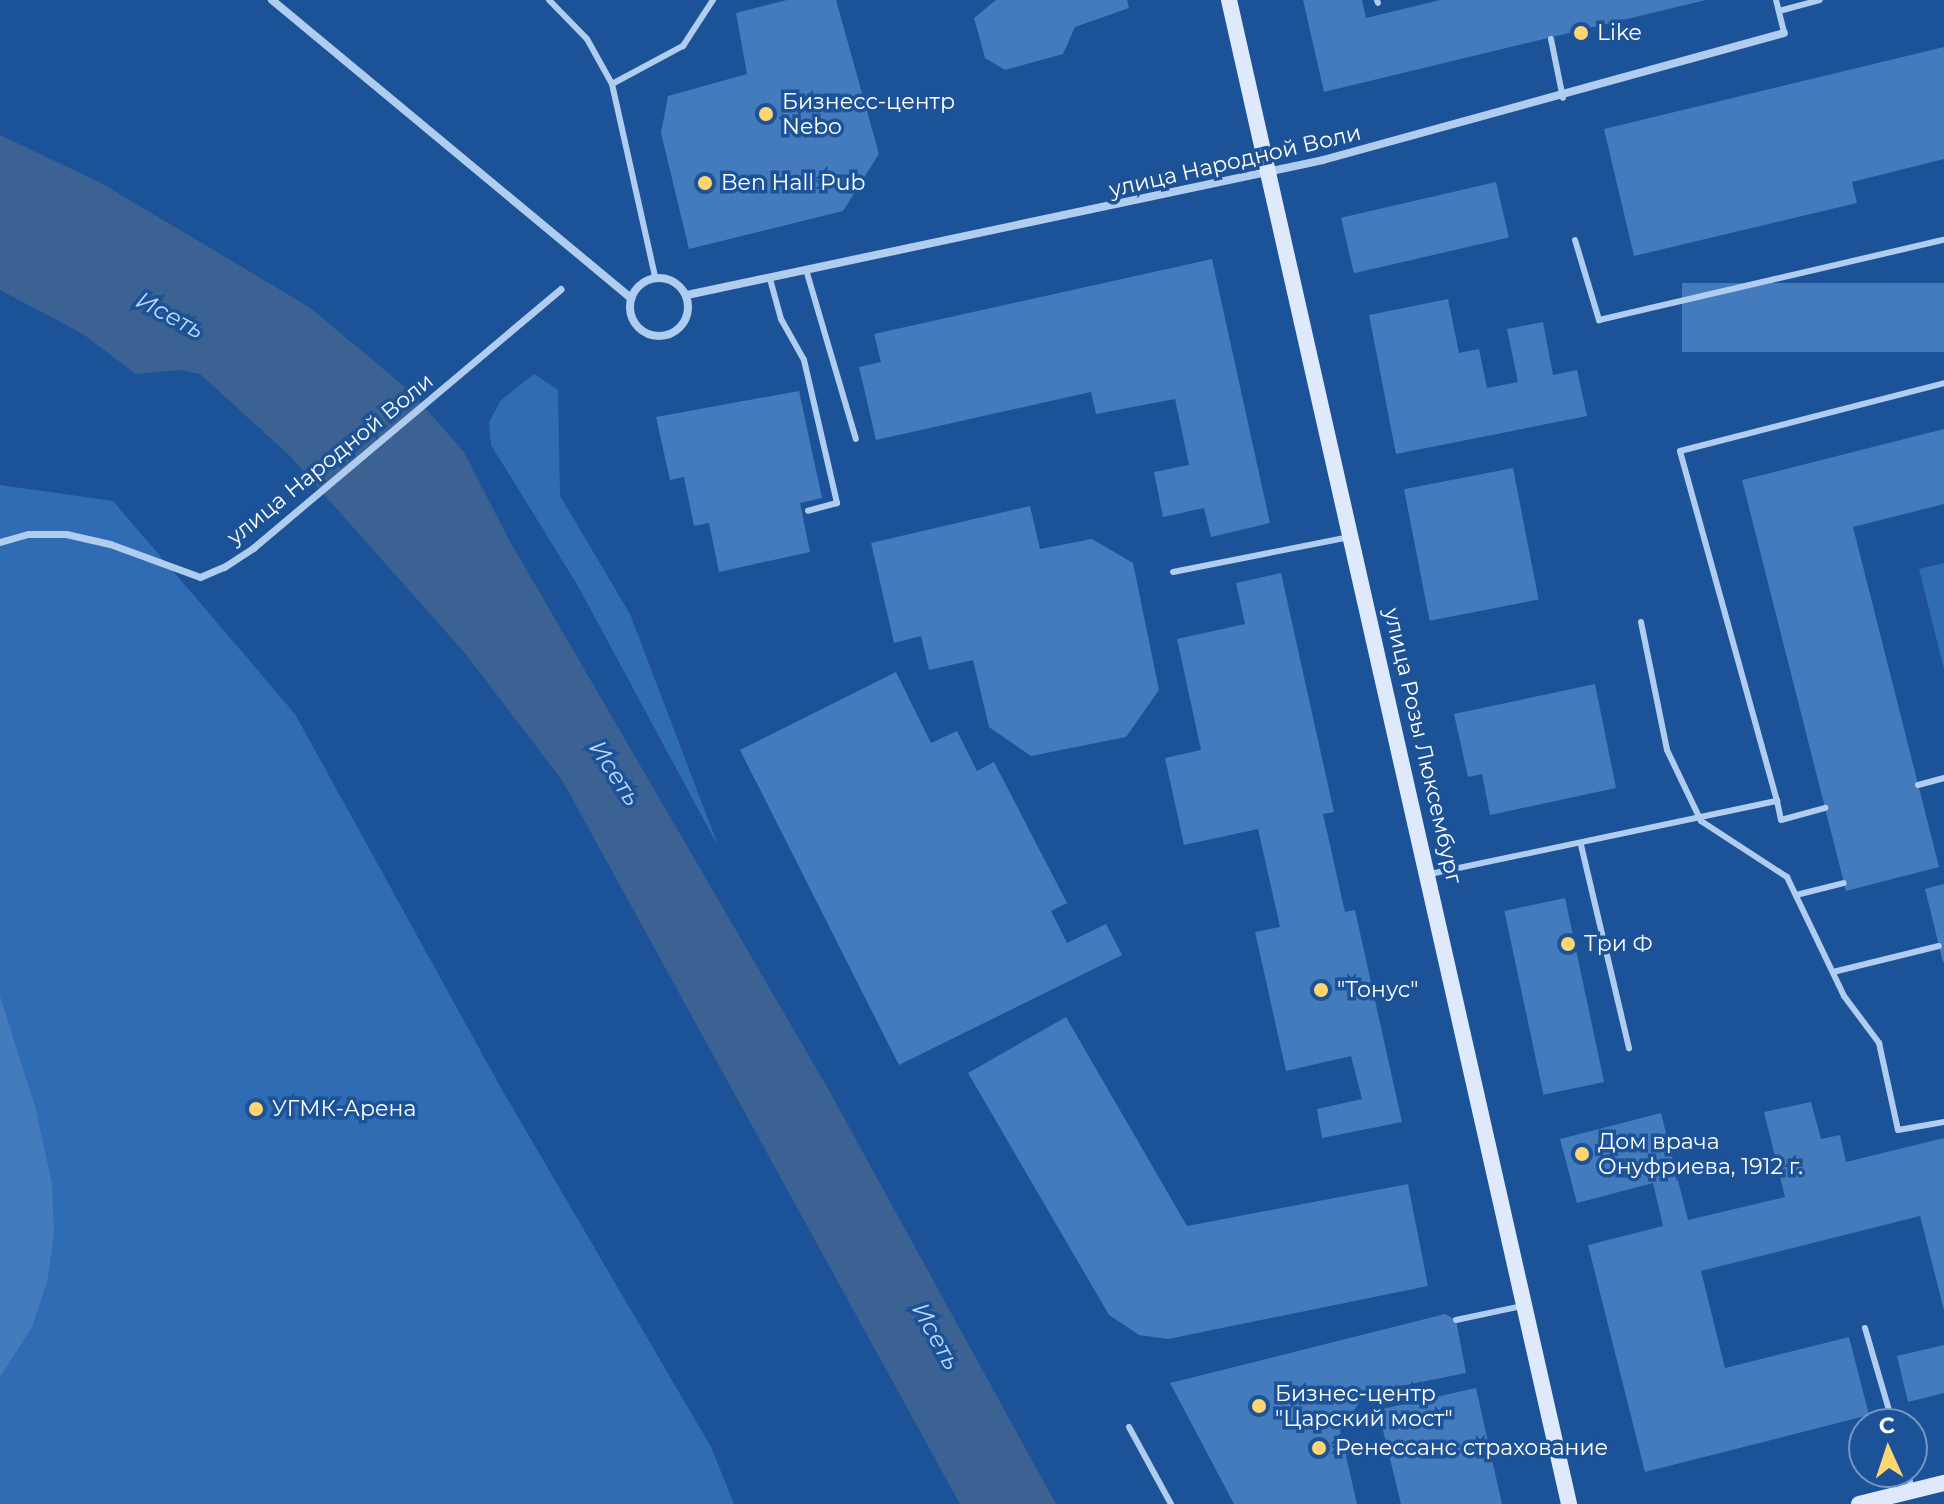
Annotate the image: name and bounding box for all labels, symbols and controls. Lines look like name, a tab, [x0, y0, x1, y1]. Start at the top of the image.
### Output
place label: Like	[1597, 20, 1642, 46]
marker: Like	[1572, 24, 1590, 42]
place label: Бизнесс-центр Nebo	[782, 88, 955, 140]
marker: Бизнесс-центр Nebo	[757, 105, 775, 123]
street label: улица Народной Воли	[1106, 119, 1364, 203]
place label: Ben Hall Pub	[721, 170, 865, 196]
marker: Ben Hall Pub	[696, 174, 714, 192]
water label: Исеть	[131, 285, 209, 345]
street label: улица Народной Воли	[221, 368, 439, 550]
street label: улица Розы Люксембург	[1378, 605, 1468, 887]
water label: Исеть	[583, 735, 647, 811]
place label: Три Ф	[1584, 931, 1653, 957]
marker: Три Ф	[1559, 935, 1577, 953]
place label: "Тонус"	[1337, 977, 1418, 1003]
marker: "Тонус"	[1312, 981, 1330, 999]
place label: УГМК-Арена	[272, 1096, 416, 1122]
marker: УГМК-Арена	[247, 1100, 265, 1118]
place label: Дом врача Онуфриева, 1912 г.	[1598, 1128, 1803, 1180]
marker: Дом врача Онуфриева, 1912 г.	[1573, 1145, 1591, 1163]
water label: Исеть	[906, 1297, 966, 1375]
place label: Бизнес-центр "Царский мост"	[1275, 1380, 1453, 1432]
marker: Бизнес-центр "Царский мост"	[1250, 1397, 1268, 1415]
north arrow	[1848, 1408, 1928, 1488]
text: С	[1878, 1412, 1896, 1439]
place label: Ренессанс страхование	[1335, 1435, 1608, 1461]
marker: Ренессанс страхование	[1310, 1439, 1328, 1457]

